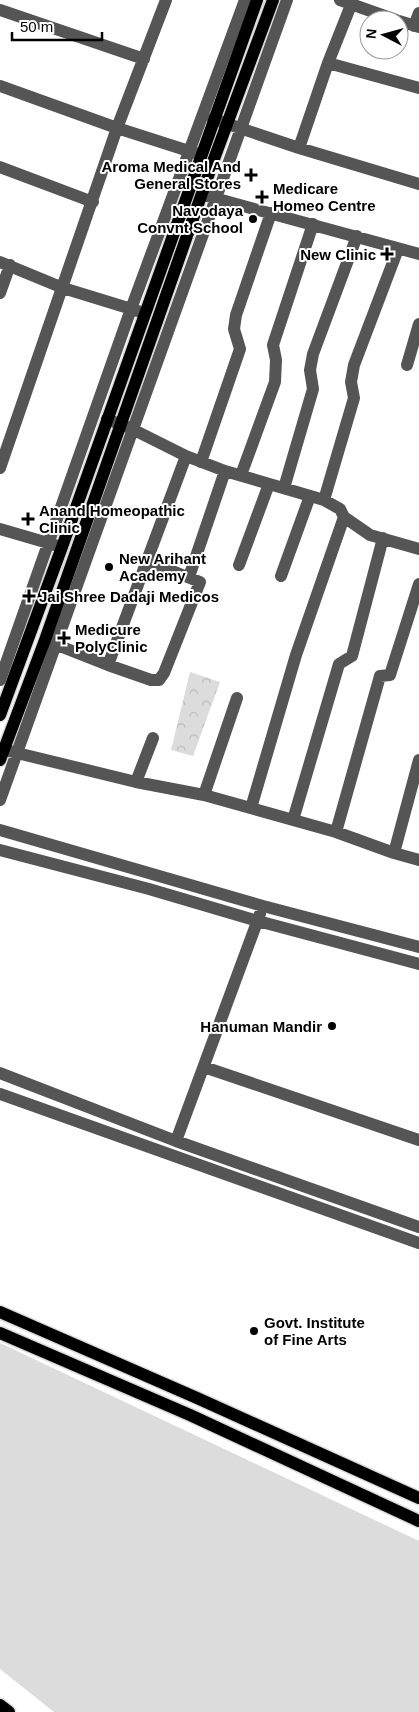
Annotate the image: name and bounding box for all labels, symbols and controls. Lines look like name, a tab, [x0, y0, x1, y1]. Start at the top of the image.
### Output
scale bar	[12, 10, 102, 42]
north arrow	[359, 10, 409, 60]
text: 50 m	[20, 18, 53, 35]
text: N	[363, 28, 380, 40]
place label: Aroma Medical And General Stores	[102, 158, 241, 192]
marker: Aroma Medical And General Stores	[245, 169, 257, 181]
place label: Medicare Homeo Centre	[273, 180, 376, 214]
marker: Medicare Homeo Centre	[255, 190, 269, 204]
place label: Navodaya Convnt School	[137, 202, 244, 236]
marker: Navodaya Convnt School	[247, 213, 259, 225]
place label: New Clinic	[300, 246, 376, 263]
marker: New Clinic	[380, 247, 394, 261]
place label: Anand Homeopathic Clinic	[39, 502, 185, 536]
marker: Anand Homeopathic Clinic	[21, 512, 35, 526]
place label: New Arihant Academy	[119, 550, 206, 584]
marker: New Arihant Academy	[103, 561, 115, 573]
place label: Jai Shree Dadaji Medicos	[39, 588, 219, 605]
marker: Jai Shree Dadaji Medicos	[23, 590, 35, 602]
place label: Medicure PolyClinic	[75, 621, 148, 655]
marker: Medicure PolyClinic	[57, 631, 71, 645]
place label: Hanuman Mandir	[200, 1018, 322, 1035]
marker: Hanuman Mandir	[326, 1020, 338, 1032]
place label: Govt. Institute of Fine Arts	[264, 1314, 365, 1348]
marker: Govt. Institute of Fine Arts	[248, 1325, 260, 1337]

